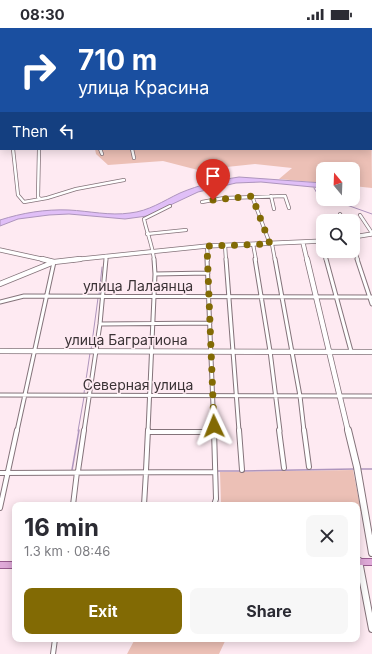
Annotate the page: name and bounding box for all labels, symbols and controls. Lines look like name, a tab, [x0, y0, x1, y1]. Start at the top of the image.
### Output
text: 08:30	[20, 5, 65, 24]
text: 710 m	[78, 43, 157, 77]
icon: right	[12, 44, 64, 96]
text: улица Красина	[78, 77, 209, 98]
icon: left	[56, 120, 78, 142]
text: Then	[12, 122, 48, 141]
pin	[196, 159, 230, 200]
north arrow	[316, 162, 360, 206]
map controls	[316, 162, 360, 258]
icon: arrive	[202, 165, 224, 187]
button: search	[316, 214, 360, 258]
street label: улица Лалаянца	[83, 277, 193, 294]
street label: улица Багратиона	[64, 331, 188, 348]
street label: Северная улица	[83, 376, 193, 393]
position arrow	[193, 405, 235, 447]
text: 16 min	[24, 513, 99, 542]
button: close	[306, 515, 348, 557]
text: 1.3 km · 08:46	[24, 543, 110, 559]
button: Exit	[24, 588, 182, 634]
button: Share	[190, 588, 348, 634]

